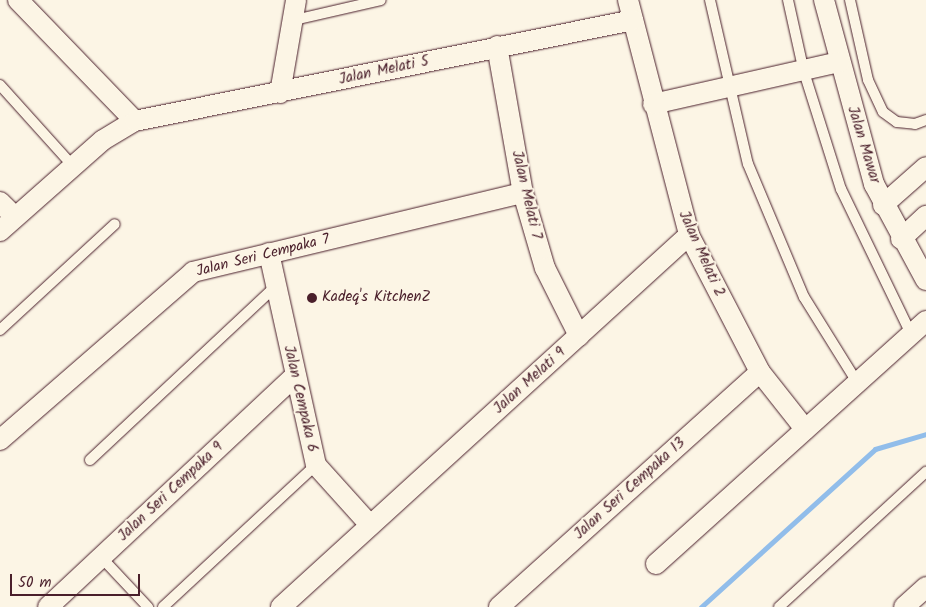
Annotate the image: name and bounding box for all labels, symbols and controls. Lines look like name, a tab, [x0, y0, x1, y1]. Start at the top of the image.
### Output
street label: Jalan Melati 5	[337, 53, 431, 89]
street label: Jalan Mawar	[843, 104, 883, 186]
street label: Jalan Melati 7	[507, 149, 545, 241]
street label: Jalan Melati 2	[674, 208, 728, 300]
street label: Jalan Seri Cempaka 7	[194, 231, 332, 281]
place label: Kadeq's KitchenZ	[322, 289, 431, 307]
marker: Kadeq's KitchenZ	[306, 292, 318, 304]
street label: Jalan Cempaka 6	[279, 344, 321, 454]
street label: Jalan Melati 9	[490, 344, 570, 418]
street label: Jalan Seri Cempaka 13	[571, 434, 689, 544]
street label: Jalan Seri Cempaka 9	[115, 439, 227, 545]
scale bar	[12, 564, 142, 596]
text: 50 m	[18, 571, 52, 595]

